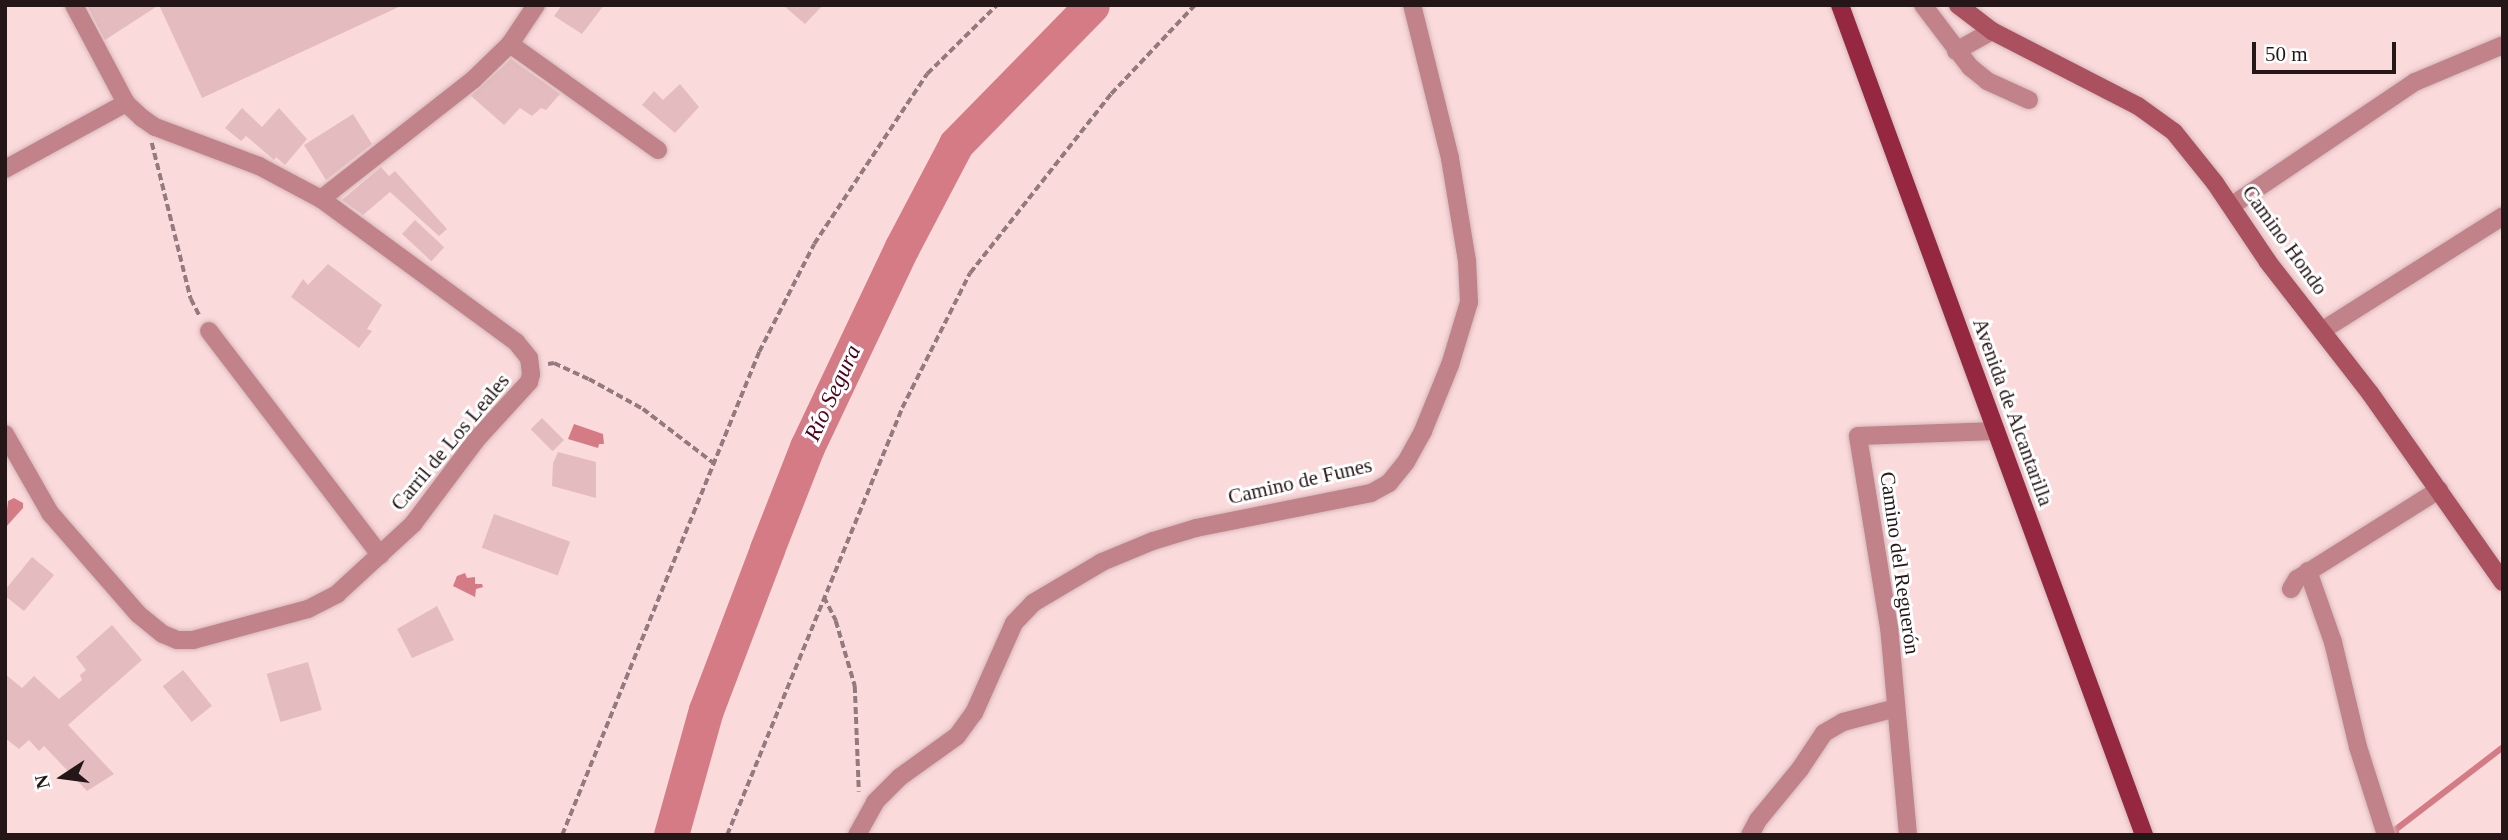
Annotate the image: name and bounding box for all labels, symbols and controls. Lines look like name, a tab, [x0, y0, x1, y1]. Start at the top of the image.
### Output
scale bar	[2256, 28, 2400, 72]
text: 50 m	[2265, 42, 2308, 66]
street label: Camino Hondo	[2237, 180, 2333, 300]
street label: Avenida de Alcantarilla	[1967, 314, 2059, 510]
water label: Río Segura	[799, 341, 867, 445]
street label: Carril de Los Leales	[385, 368, 515, 516]
street label: Camino de Funes	[1226, 452, 1374, 510]
street label: Camino del Reguerón	[1875, 470, 1925, 656]
north arrow	[28, 742, 98, 812]
text: N	[30, 773, 54, 791]

